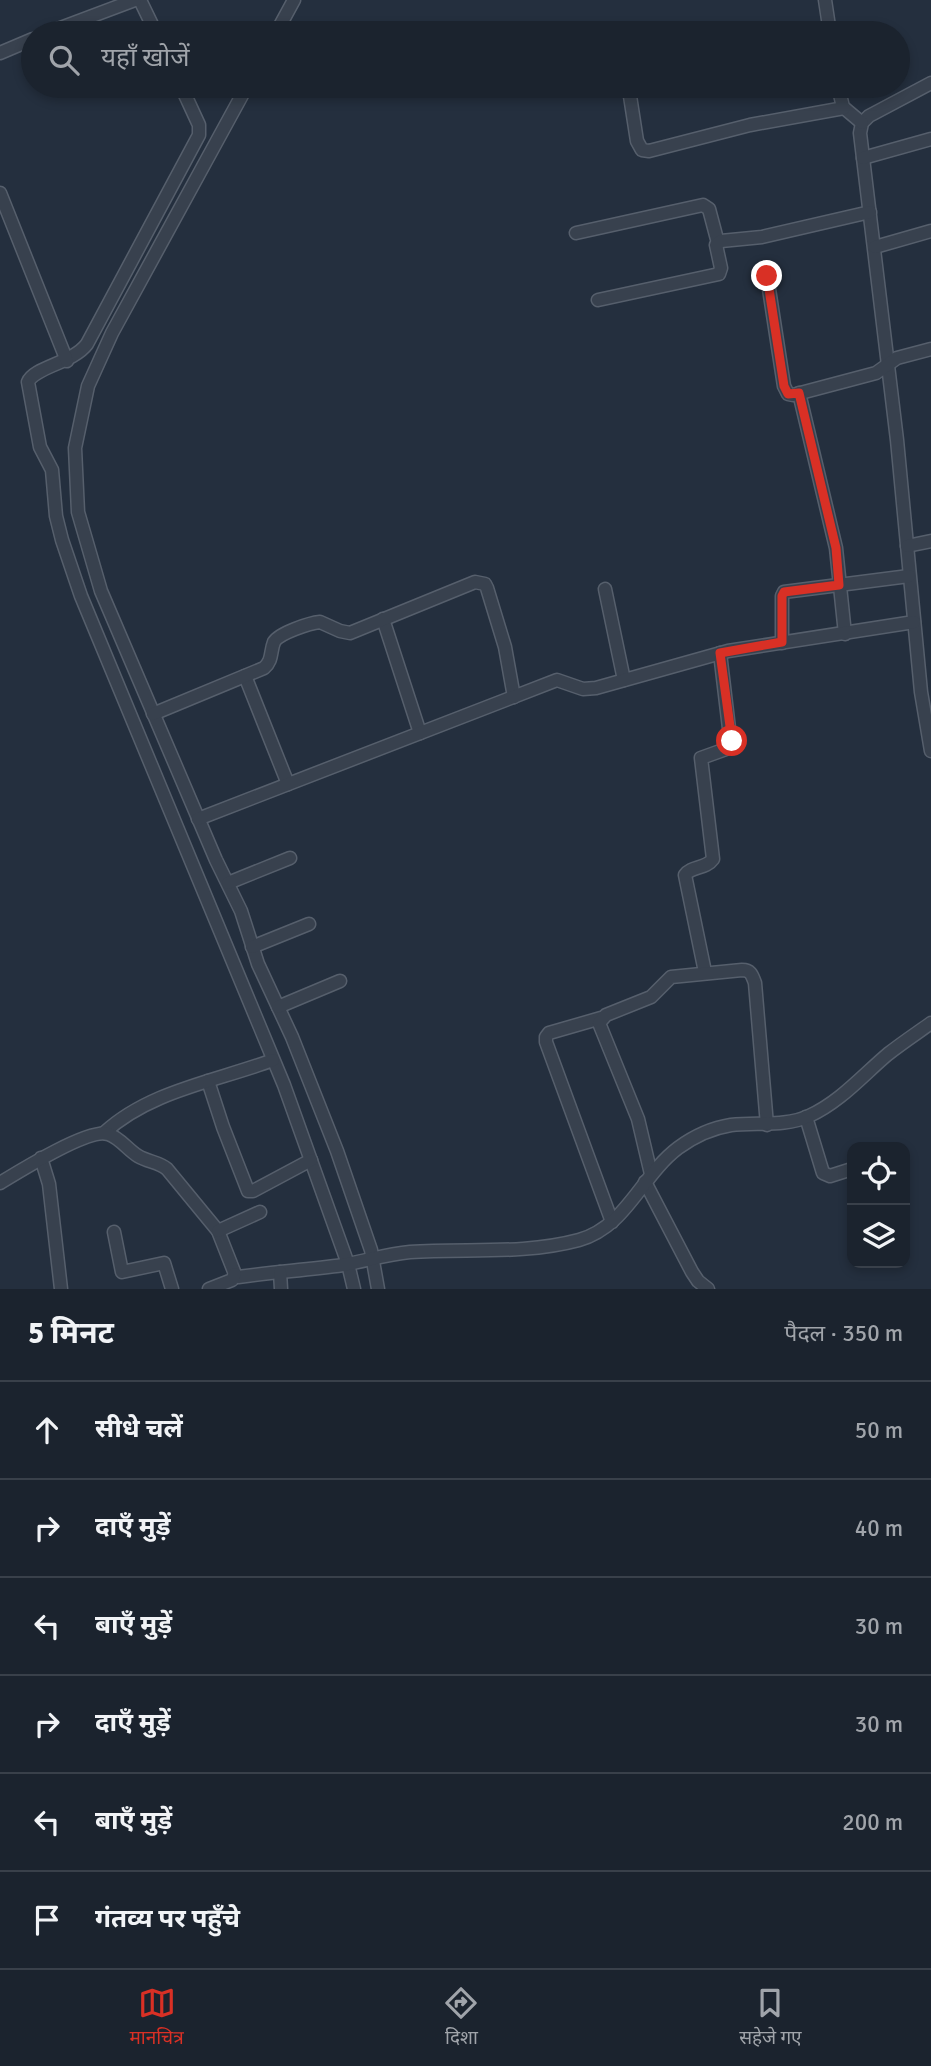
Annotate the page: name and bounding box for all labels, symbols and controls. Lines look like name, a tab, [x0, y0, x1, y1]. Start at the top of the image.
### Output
search box	[21, 21, 910, 98]
icon: search	[45, 41, 83, 79]
text: यहाँ खोजें	[101, 42, 190, 74]
route end	[751, 260, 782, 291]
route start	[716, 725, 747, 756]
map controls	[847, 1142, 910, 1268]
button: locate	[847, 1142, 910, 1205]
button: layers	[847, 1205, 910, 1268]
text: 5 मिनट	[28, 1315, 114, 1352]
text: पैदल · 350 m	[784, 1319, 903, 1348]
icon: ahead	[28, 1411, 66, 1449]
text: सीधे चलें	[95, 1413, 183, 1445]
text: 50 m	[855, 1416, 903, 1445]
icon: right	[28, 1509, 66, 1547]
text: दाएँ मुड़ें	[95, 1511, 171, 1543]
text: 40 m	[855, 1514, 903, 1543]
icon: left	[28, 1607, 66, 1645]
text: बाएँ मुड़ें	[95, 1609, 172, 1641]
text: 30 m	[855, 1612, 903, 1641]
icon: right	[28, 1705, 66, 1743]
text: दाएँ मुड़ें	[95, 1707, 171, 1739]
text: 30 m	[855, 1710, 903, 1739]
icon: left	[28, 1803, 66, 1841]
text: बाएँ मुड़ें	[95, 1805, 172, 1837]
text: 200 m	[842, 1808, 903, 1837]
icon: arrive	[28, 1901, 66, 1939]
text: गंतव्य पर पहुँचे	[95, 1903, 240, 1935]
tab: मानचित्र	[129, 1984, 184, 2052]
tab: दिशा	[442, 1984, 480, 2052]
tab: सहेजे गए	[739, 1984, 802, 2052]

